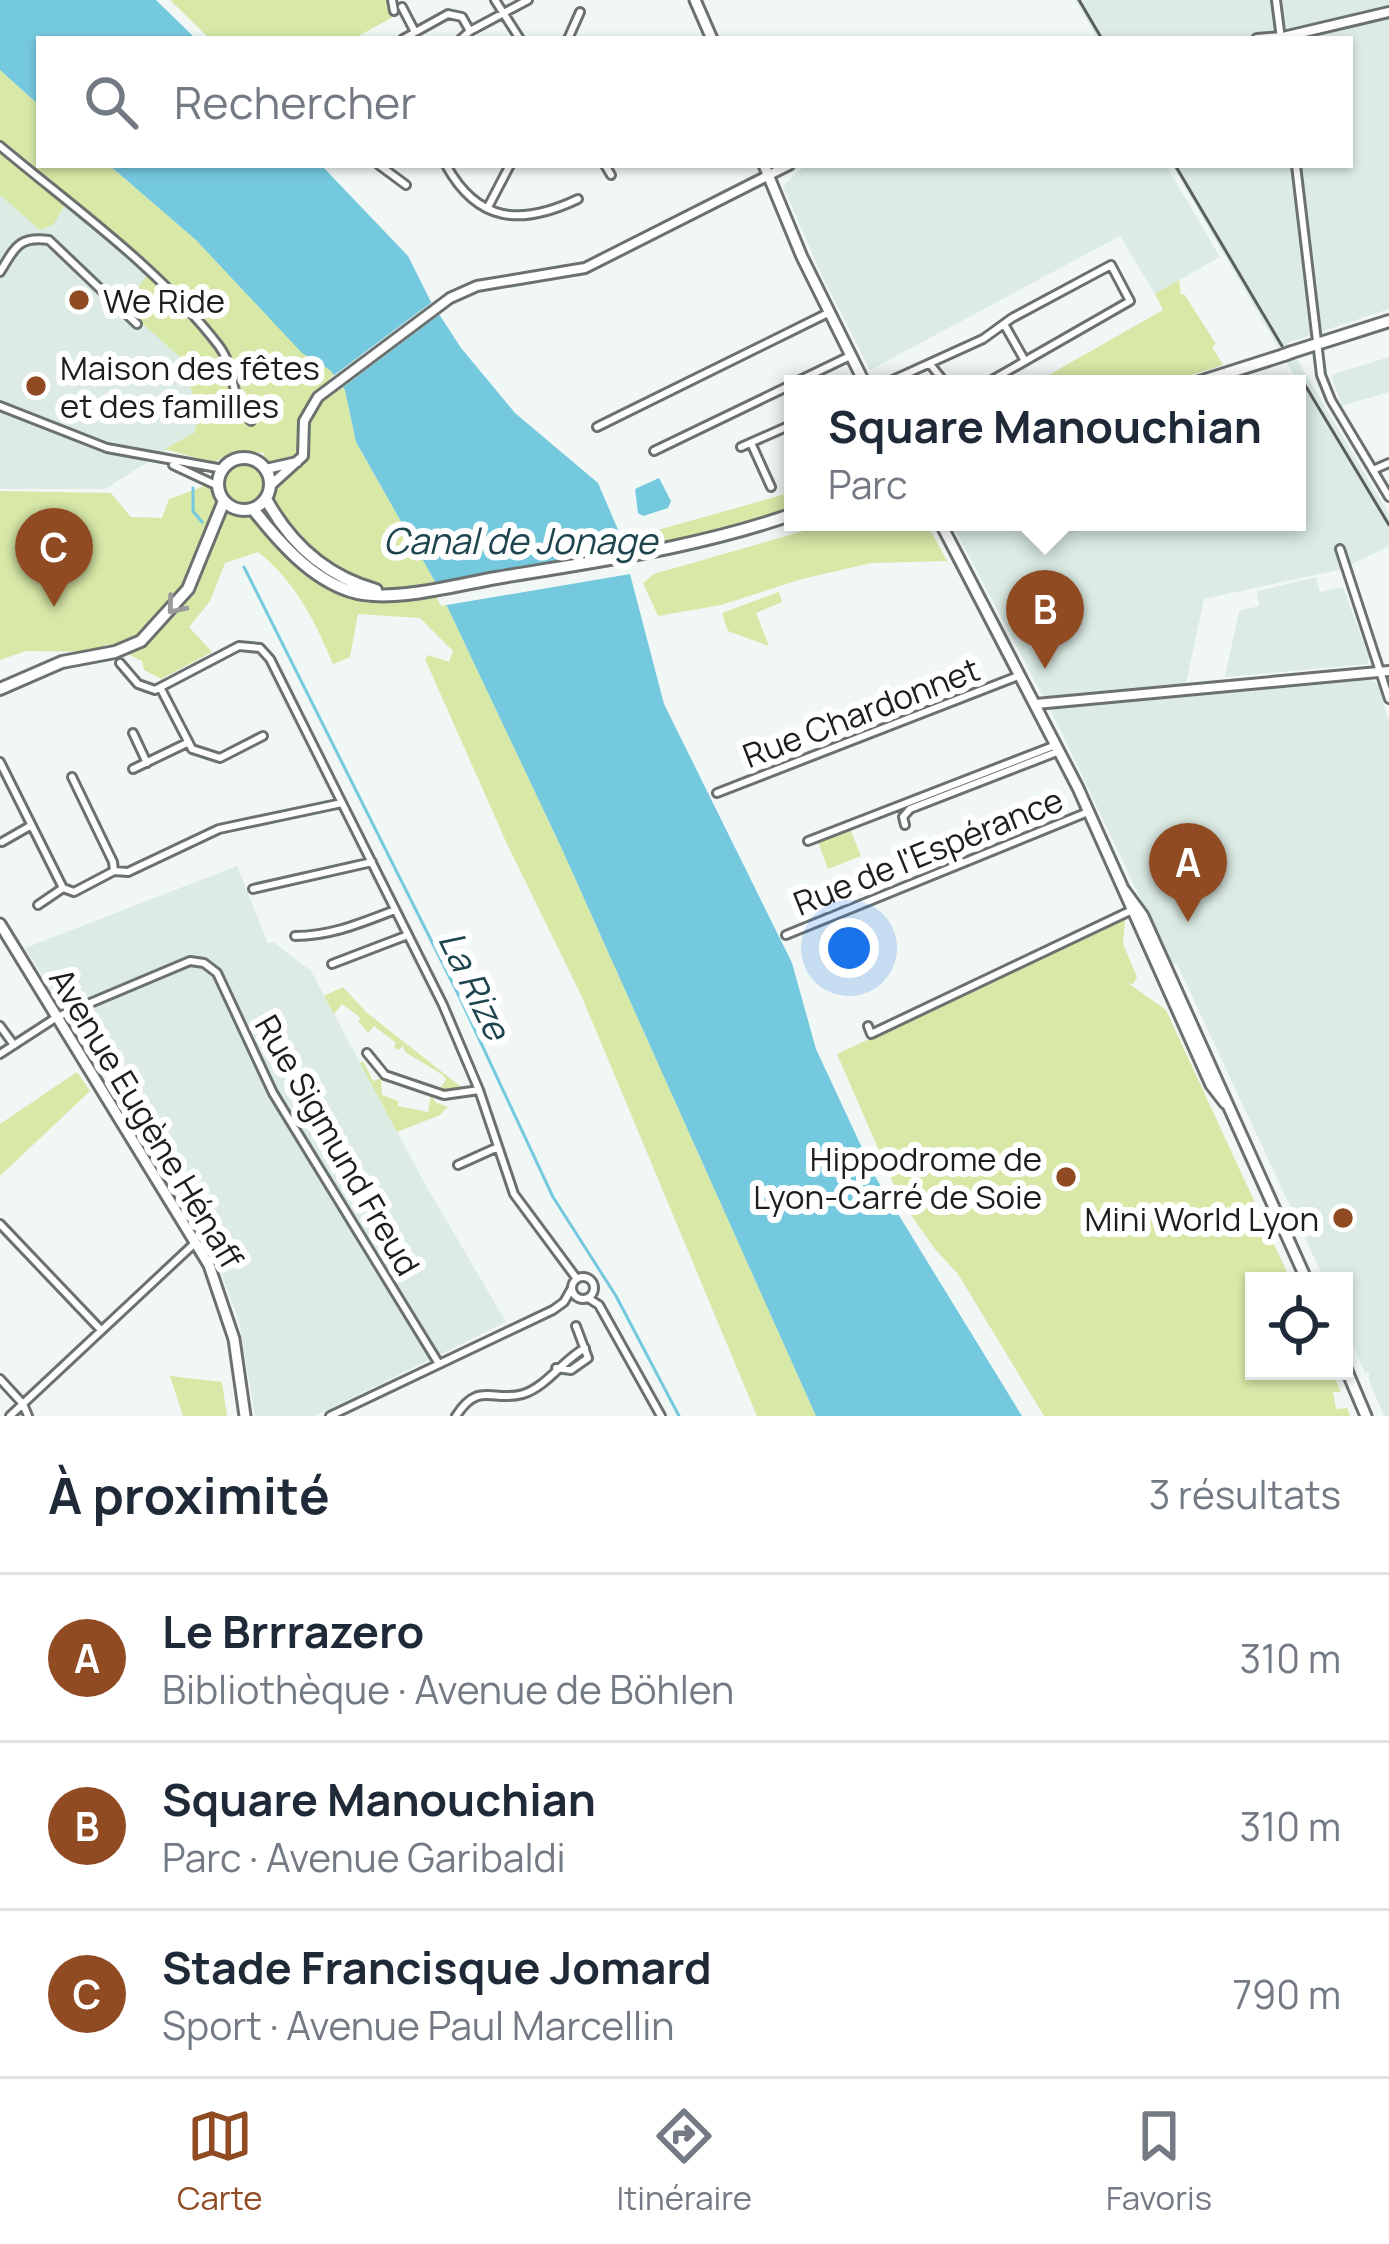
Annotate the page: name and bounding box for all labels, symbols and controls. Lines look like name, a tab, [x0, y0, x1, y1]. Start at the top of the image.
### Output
search box	[36, 36, 1353, 168]
icon: search	[78, 69, 144, 135]
text: Rechercher	[174, 71, 417, 133]
place label: We Ride	[103, 278, 225, 323]
marker: We Ride	[66, 287, 92, 313]
place label: Maison des fêtes et des familles	[60, 345, 320, 428]
marker: Maison des fêtes et des familles	[23, 373, 49, 399]
popup	[784, 375, 1306, 531]
text: Square Manouchian	[828, 395, 1262, 457]
text: Parc	[828, 457, 908, 511]
pin: C	[15, 508, 93, 607]
water label: Canal de Jonage	[383, 516, 659, 565]
pin: B	[1006, 570, 1084, 669]
one-way arrow	[167, 592, 189, 614]
street label: Rue Chardonnet	[736, 646, 986, 778]
street label: Rue de l'Espérance	[787, 776, 1069, 926]
pin: A	[1149, 823, 1227, 922]
your location	[819, 918, 879, 978]
water label: La Rize	[428, 922, 523, 1049]
street label: Avenue Eugène Hénaff	[39, 959, 255, 1277]
street label: Rue Sigmund Freud	[245, 1007, 431, 1283]
place label: Hippodrome de Lyon-Carré de Soie	[753, 1136, 1042, 1219]
marker: Hippodrome de Lyon-Carré de Soie	[1053, 1164, 1079, 1190]
place label: Mini World Lyon	[1084, 1196, 1319, 1241]
marker: Mini World Lyon	[1330, 1205, 1356, 1231]
map controls	[1245, 1272, 1353, 1380]
button: locate	[1245, 1272, 1353, 1380]
text: À proximité	[48, 1460, 330, 1529]
text: 3 résultats	[1149, 1467, 1341, 1521]
text: Le Brrrazero	[162, 1600, 424, 1662]
text: A	[74, 1631, 100, 1685]
text: 310 m	[1240, 1631, 1341, 1685]
text: Bibliothèque · Avenue de Böhlen	[162, 1662, 734, 1716]
text: Square Manouchian	[162, 1768, 596, 1830]
text: B	[75, 1799, 99, 1853]
text: 310 m	[1240, 1799, 1341, 1853]
text: Parc · Avenue Garibaldi	[162, 1830, 566, 1884]
text: Stade Francisque Jomard	[162, 1936, 712, 1998]
text: C	[73, 1967, 101, 2021]
text: 790 m	[1233, 1967, 1341, 2021]
text: Sport · Avenue Paul Marcellin	[162, 1998, 674, 2052]
tab: Carte	[177, 2103, 263, 2220]
tab: Itinéraire	[616, 2103, 752, 2220]
tab: Favoris	[1106, 2103, 1212, 2220]

